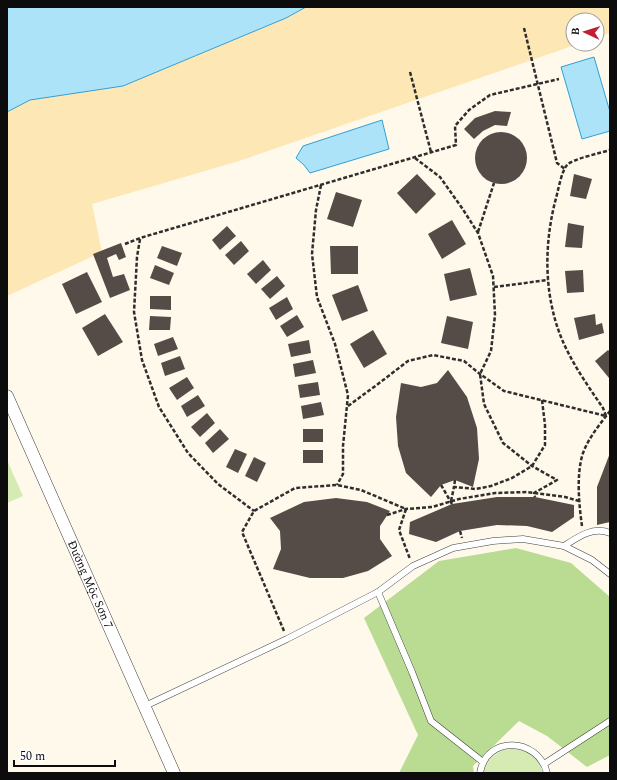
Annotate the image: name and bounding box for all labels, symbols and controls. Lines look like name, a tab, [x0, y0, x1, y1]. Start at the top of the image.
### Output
north arrow	[565, 12, 605, 52]
text: B	[567, 27, 584, 36]
street label: Đường Mộc Sơn 7	[63, 537, 118, 632]
scale bar	[14, 742, 115, 768]
text: 50 m	[20, 747, 45, 766]

